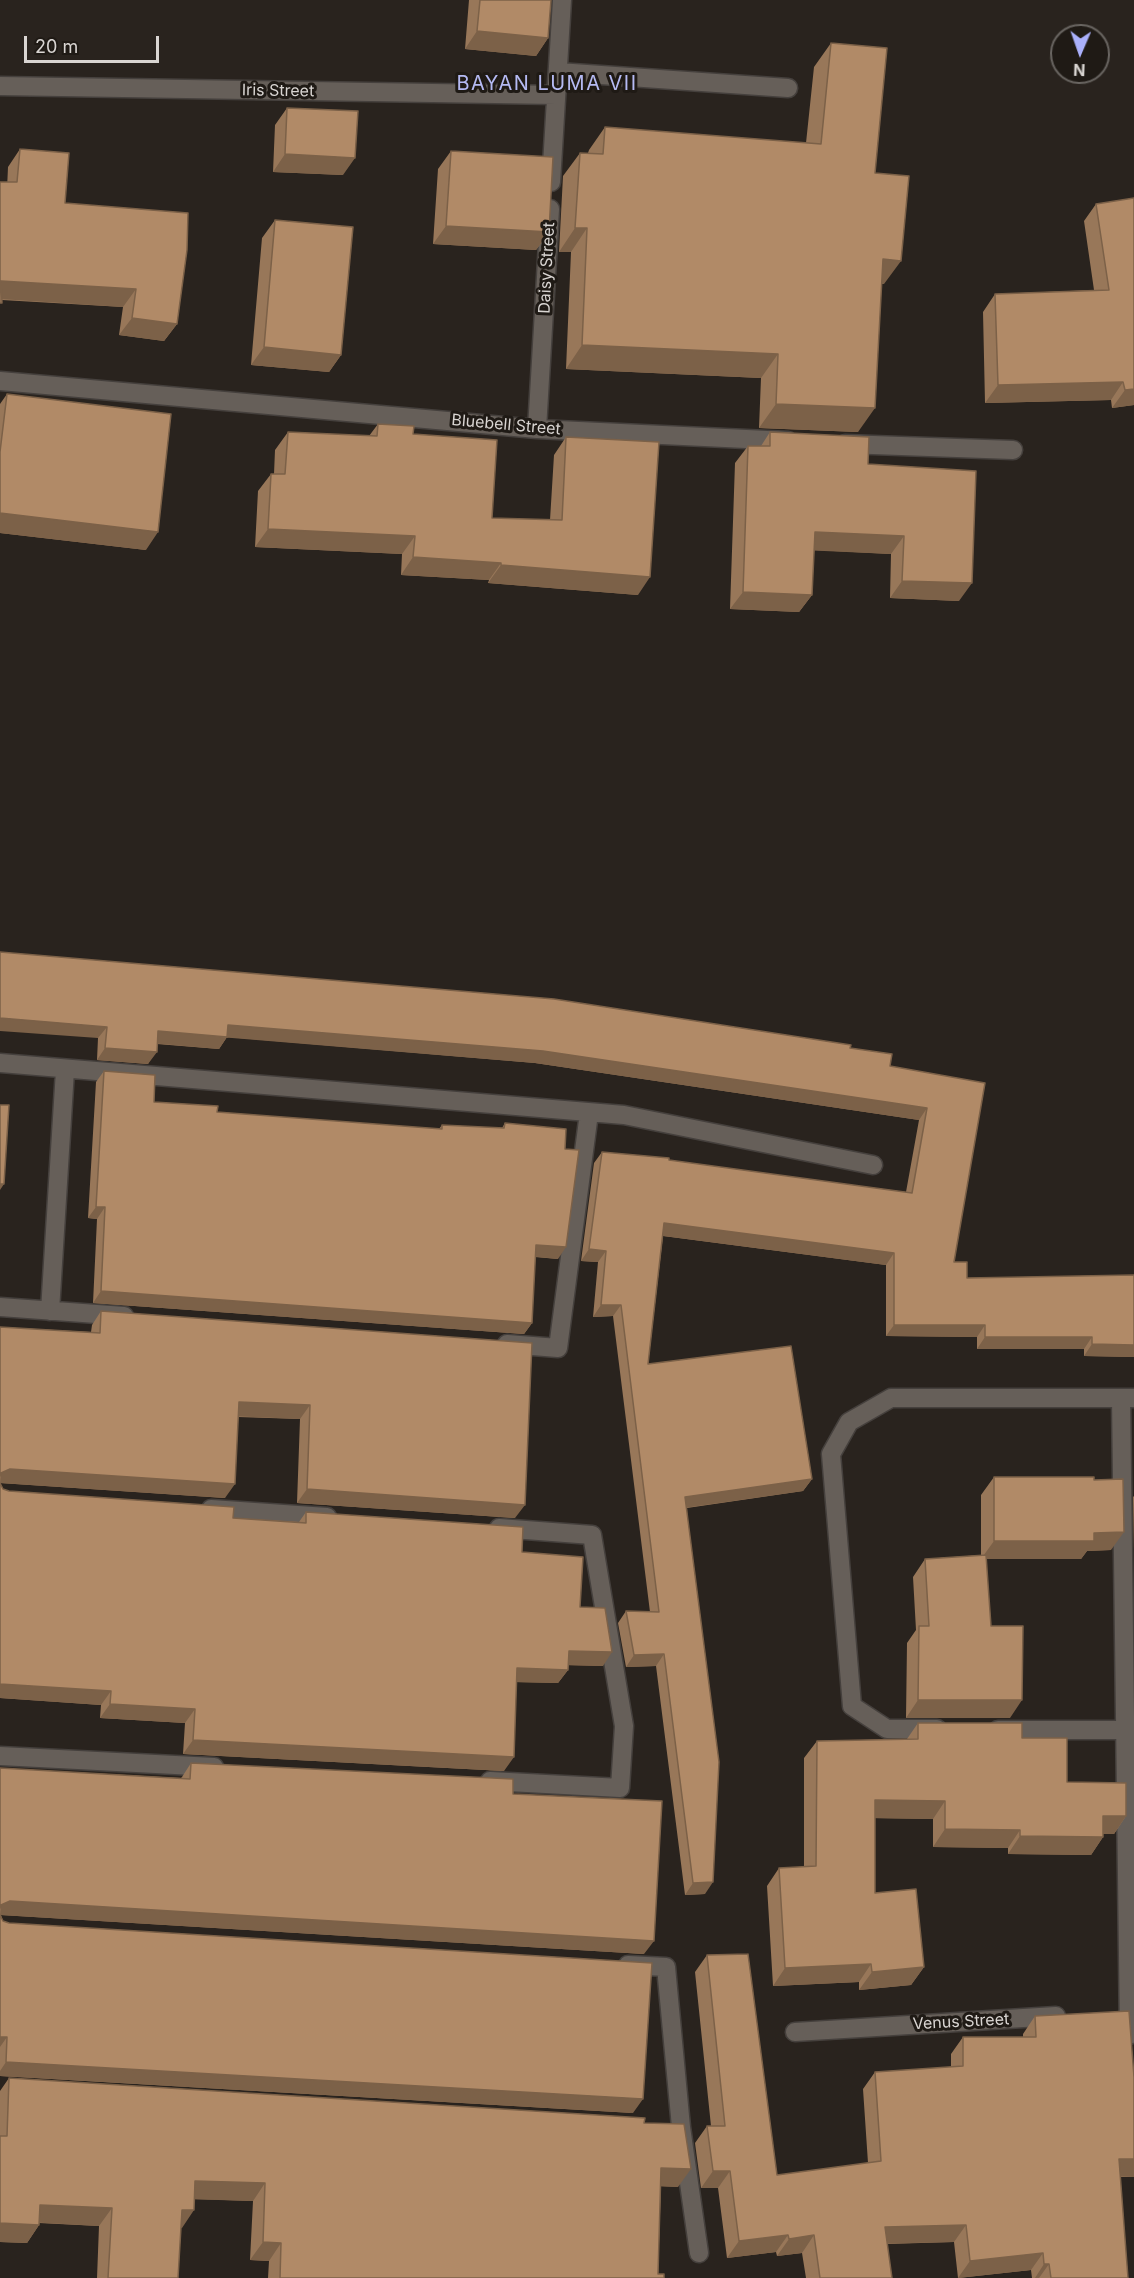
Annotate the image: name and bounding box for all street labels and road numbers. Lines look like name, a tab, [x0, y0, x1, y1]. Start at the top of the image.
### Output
street label: Iris Street	[242, 81, 314, 101]
street label: Daisy Street	[535, 222, 559, 314]
street label: Bluebell Street	[451, 411, 561, 439]
street label: Venus Street	[912, 2010, 1010, 2034]

